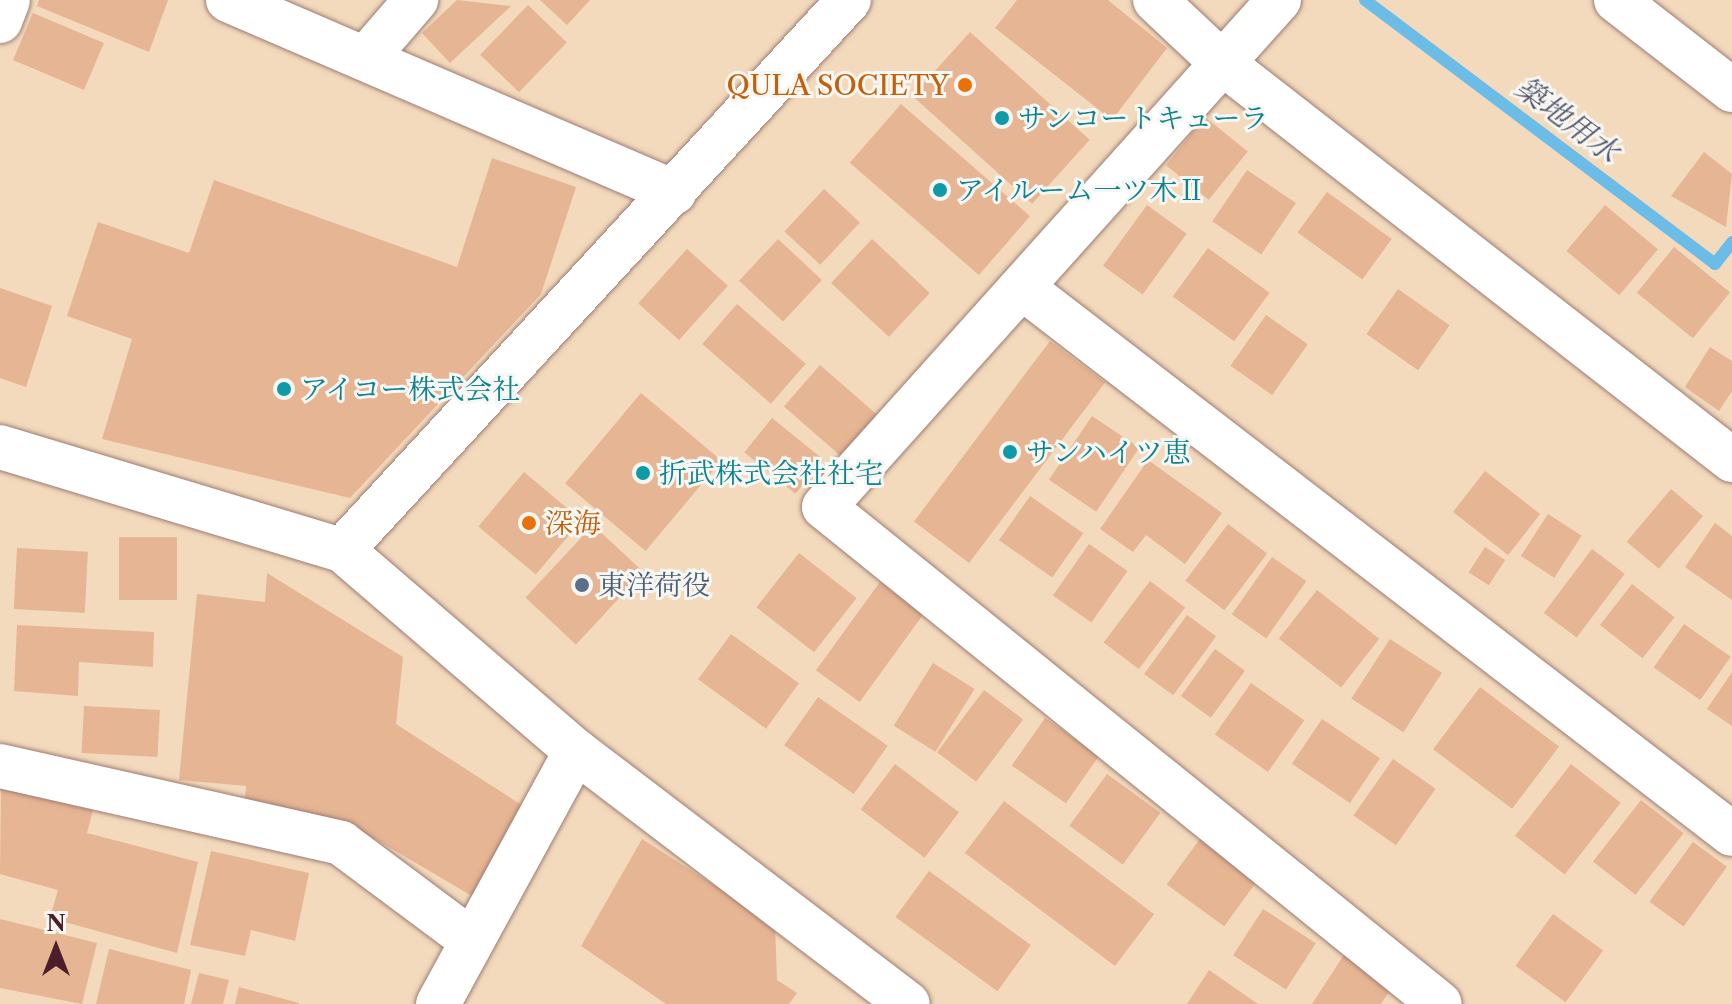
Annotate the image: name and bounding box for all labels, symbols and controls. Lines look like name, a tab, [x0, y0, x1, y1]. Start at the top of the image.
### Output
place label: QULA SOCIETY	[726, 68, 949, 102]
water label: 築地用水	[1508, 70, 1626, 170]
marker: QULA SOCIETY	[956, 76, 974, 94]
place label: サンコートキューラ	[1018, 101, 1270, 135]
marker: サンコートキューラ	[993, 109, 1011, 127]
place label: アイルーム一ツ木Ⅱ	[956, 173, 1208, 207]
marker: アイルーム一ツ木Ⅱ	[931, 181, 949, 199]
place label: アイコー株式会社	[300, 372, 524, 406]
marker: アイコー株式会社	[275, 380, 293, 398]
place label: サンハイツ恵	[1026, 435, 1194, 469]
marker: サンハイツ恵	[1001, 443, 1019, 461]
place label: 折武株式会社社宅	[659, 456, 883, 490]
marker: 折武株式会社社宅	[634, 464, 652, 482]
place label: 深海	[545, 506, 601, 540]
marker: 深海	[520, 514, 538, 532]
place label: 東洋荷役	[598, 568, 710, 602]
marker: 東洋荷役	[573, 576, 591, 594]
north arrow	[16, 908, 96, 988]
text: N	[46, 910, 66, 937]

